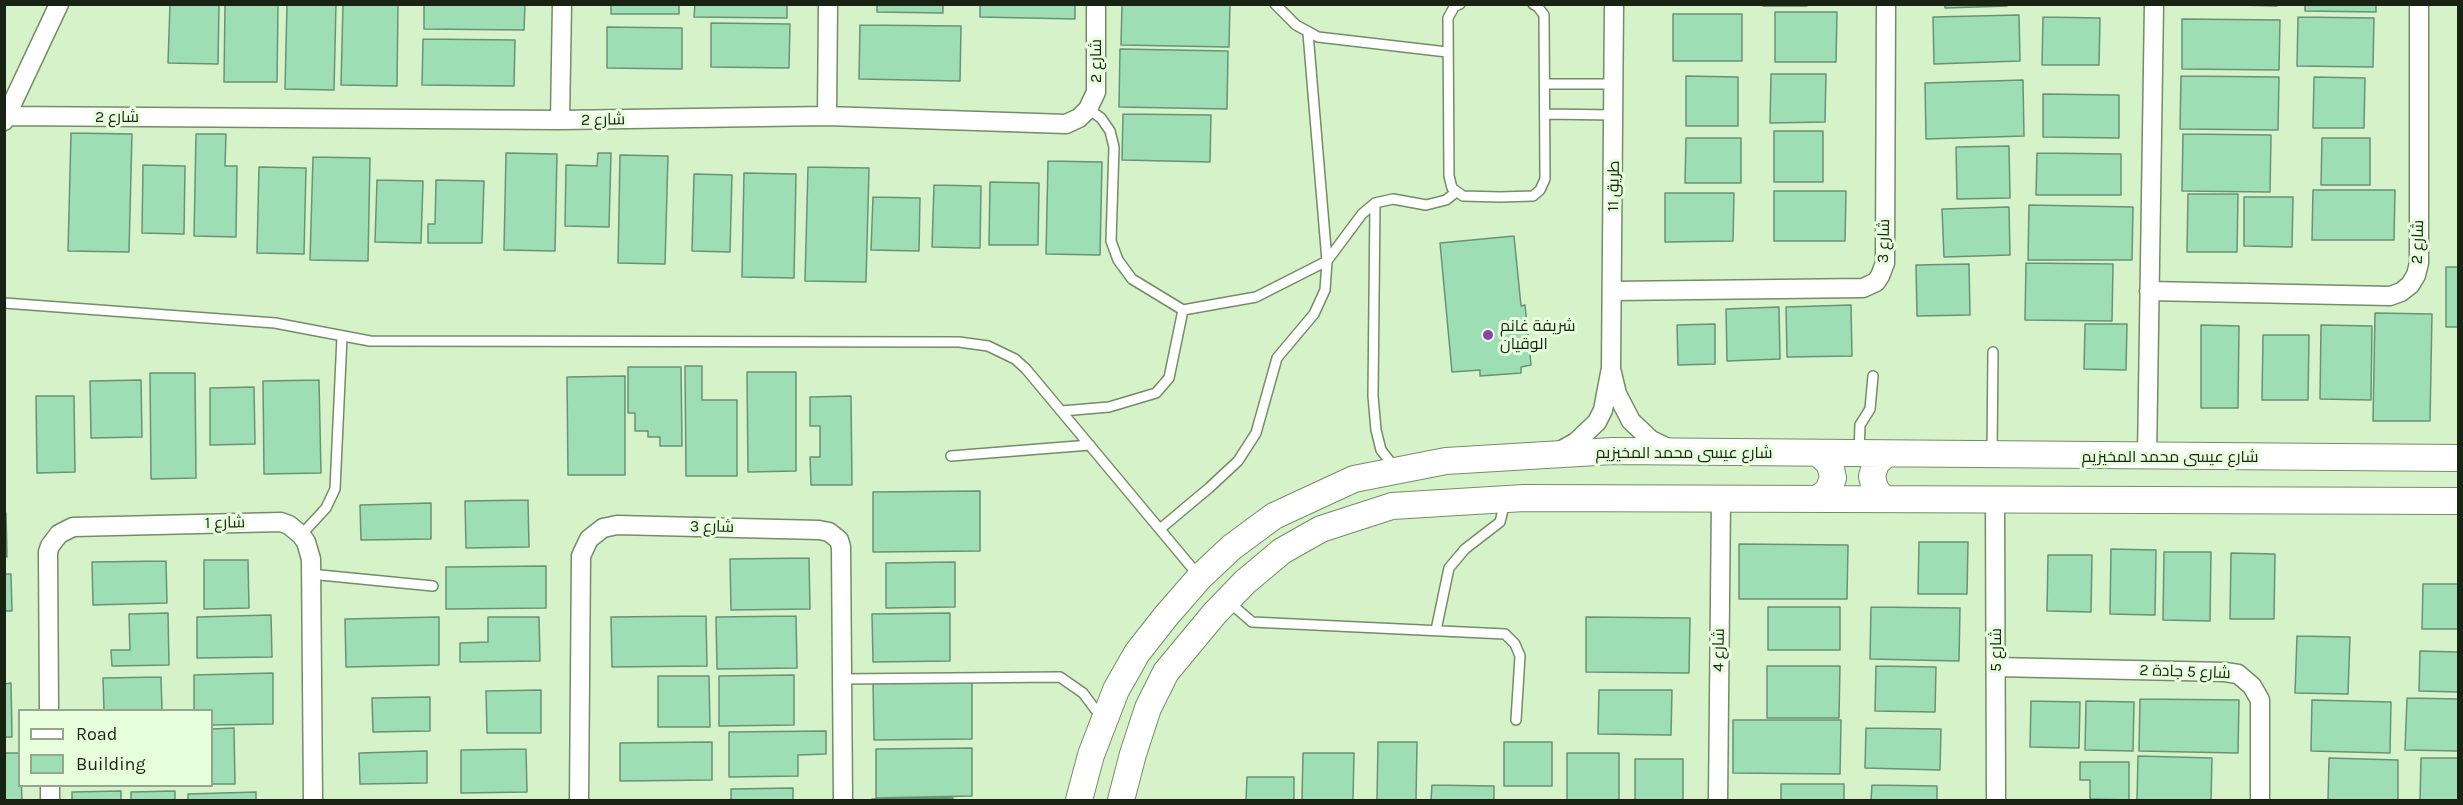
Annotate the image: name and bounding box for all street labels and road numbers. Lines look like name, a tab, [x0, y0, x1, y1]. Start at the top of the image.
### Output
street label: شارع 2	[1086, 39, 1106, 83]
street label: شارع 2	[95, 107, 139, 127]
street label: شارع 2	[581, 110, 625, 130]
street label: طريق 11	[1604, 160, 1624, 212]
street label: شارع 3	[1874, 219, 1894, 263]
street label: شارع 2	[2408, 220, 2428, 264]
street label: شارع عيسى محمد المخيزيم	[1596, 443, 1772, 463]
street label: شارع عيسى محمد المخيزيم	[2082, 447, 2258, 467]
street label: شارع 1	[205, 513, 245, 533]
street label: شارع 3	[690, 517, 734, 537]
street label: شارع 4	[1709, 628, 1729, 672]
street label: شارع 5	[1986, 628, 2006, 672]
street label: شارع 5 جادة 2	[2139, 661, 2231, 683]

